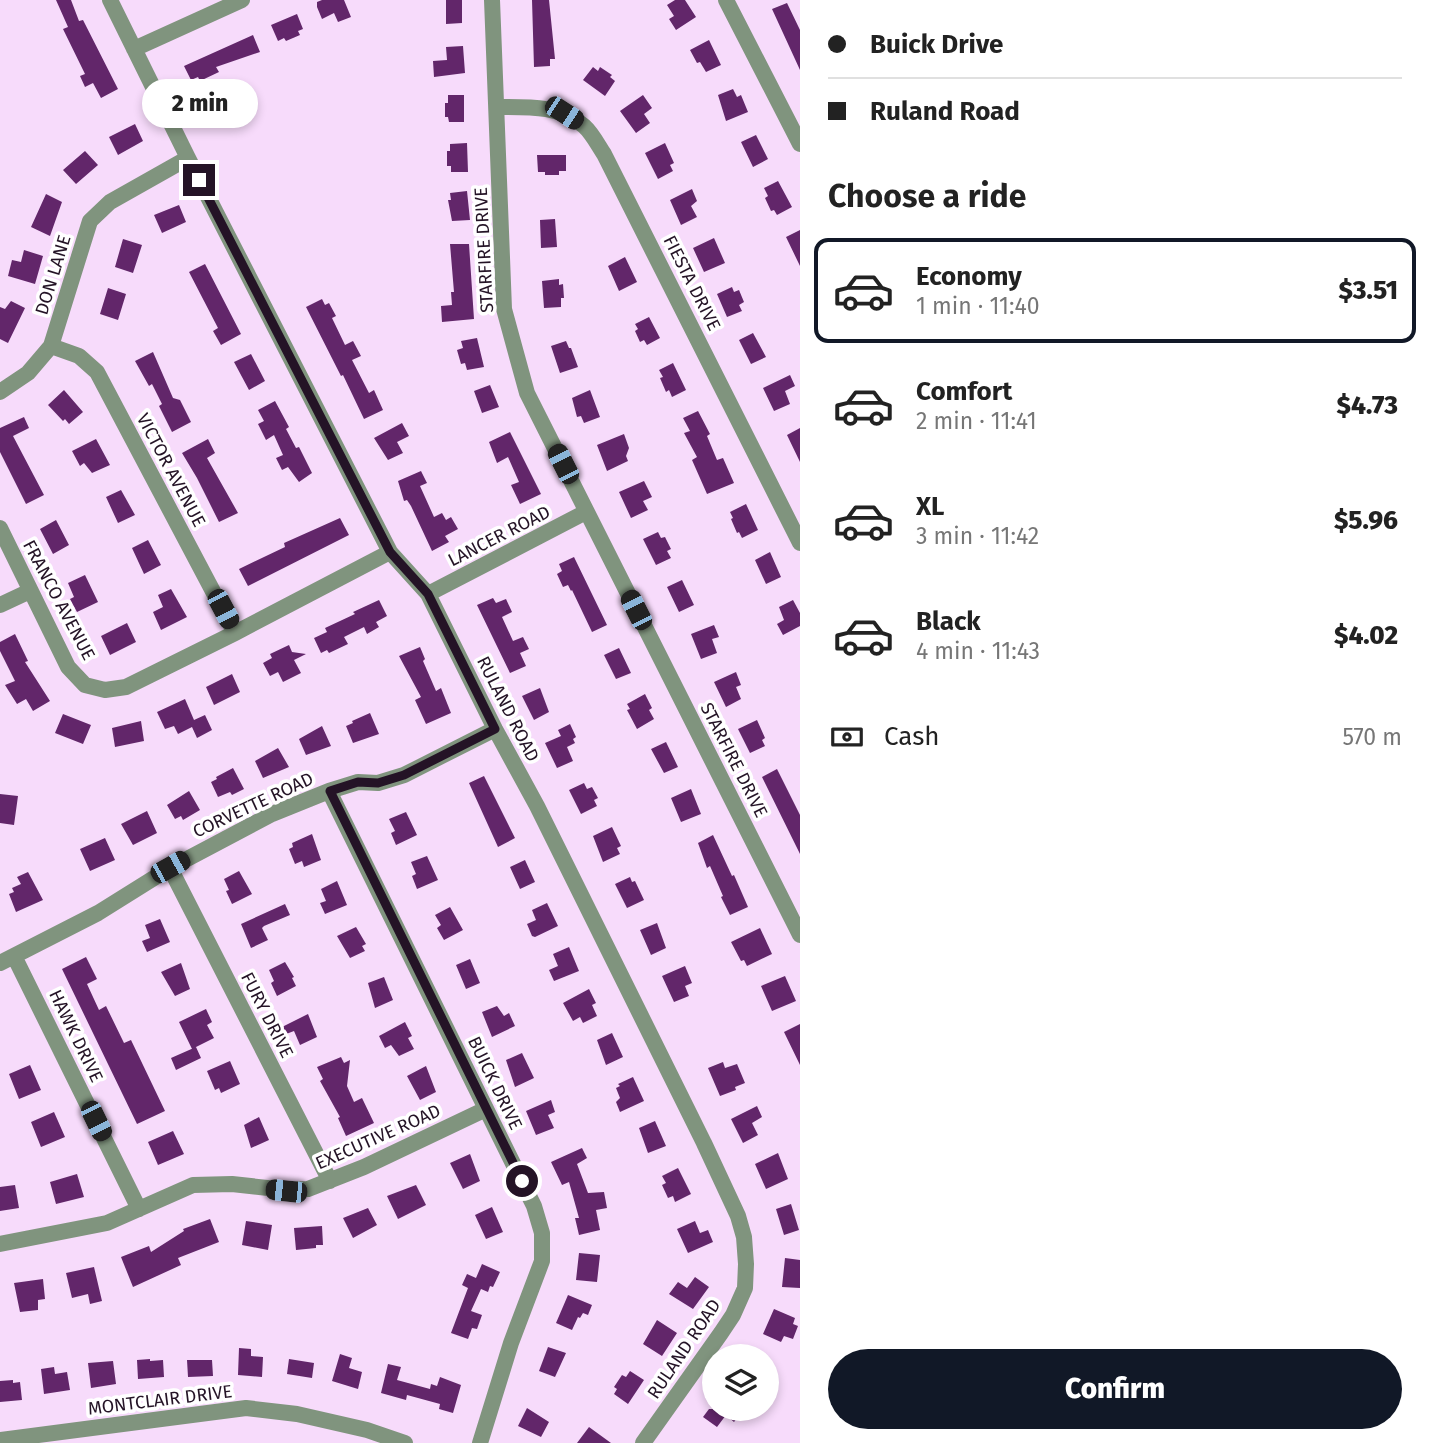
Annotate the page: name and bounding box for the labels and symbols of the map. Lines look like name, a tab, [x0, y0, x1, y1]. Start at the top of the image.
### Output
callout: 2 min	[141, 78, 257, 128]
car	[541, 93, 588, 133]
route end	[183, 164, 215, 196]
street label: STARFIRE DRIVE	[470, 187, 498, 313]
street label: DON LANE	[30, 232, 76, 318]
street label: FIESTA DRIVE	[659, 232, 725, 334]
street label: VICTOR AVENUE	[132, 409, 210, 531]
car	[545, 441, 582, 487]
street label: LANCER ROAD	[444, 501, 554, 571]
street label: FRANCO AVENUE	[18, 536, 100, 664]
car	[204, 586, 243, 632]
car	[618, 587, 655, 633]
street label: RULAND ROAD	[472, 653, 544, 765]
street label: STARFIRE DRIVE	[696, 699, 772, 821]
street label: CORVETTE ROAD	[189, 767, 317, 843]
car	[147, 848, 194, 886]
street label: FURY DRIVE	[236, 968, 298, 1062]
street label: HAWK DRIVE	[44, 986, 108, 1086]
street label: BUICK DRIVE	[463, 1033, 527, 1133]
car	[78, 1098, 115, 1144]
street label: EXECUTIVE ROAD	[312, 1100, 444, 1174]
route start	[506, 1165, 538, 1197]
car	[265, 1178, 308, 1204]
street label: RULAND ROAD	[643, 1295, 725, 1403]
street label: MONTCLAIR DRIVE	[87, 1380, 233, 1420]

